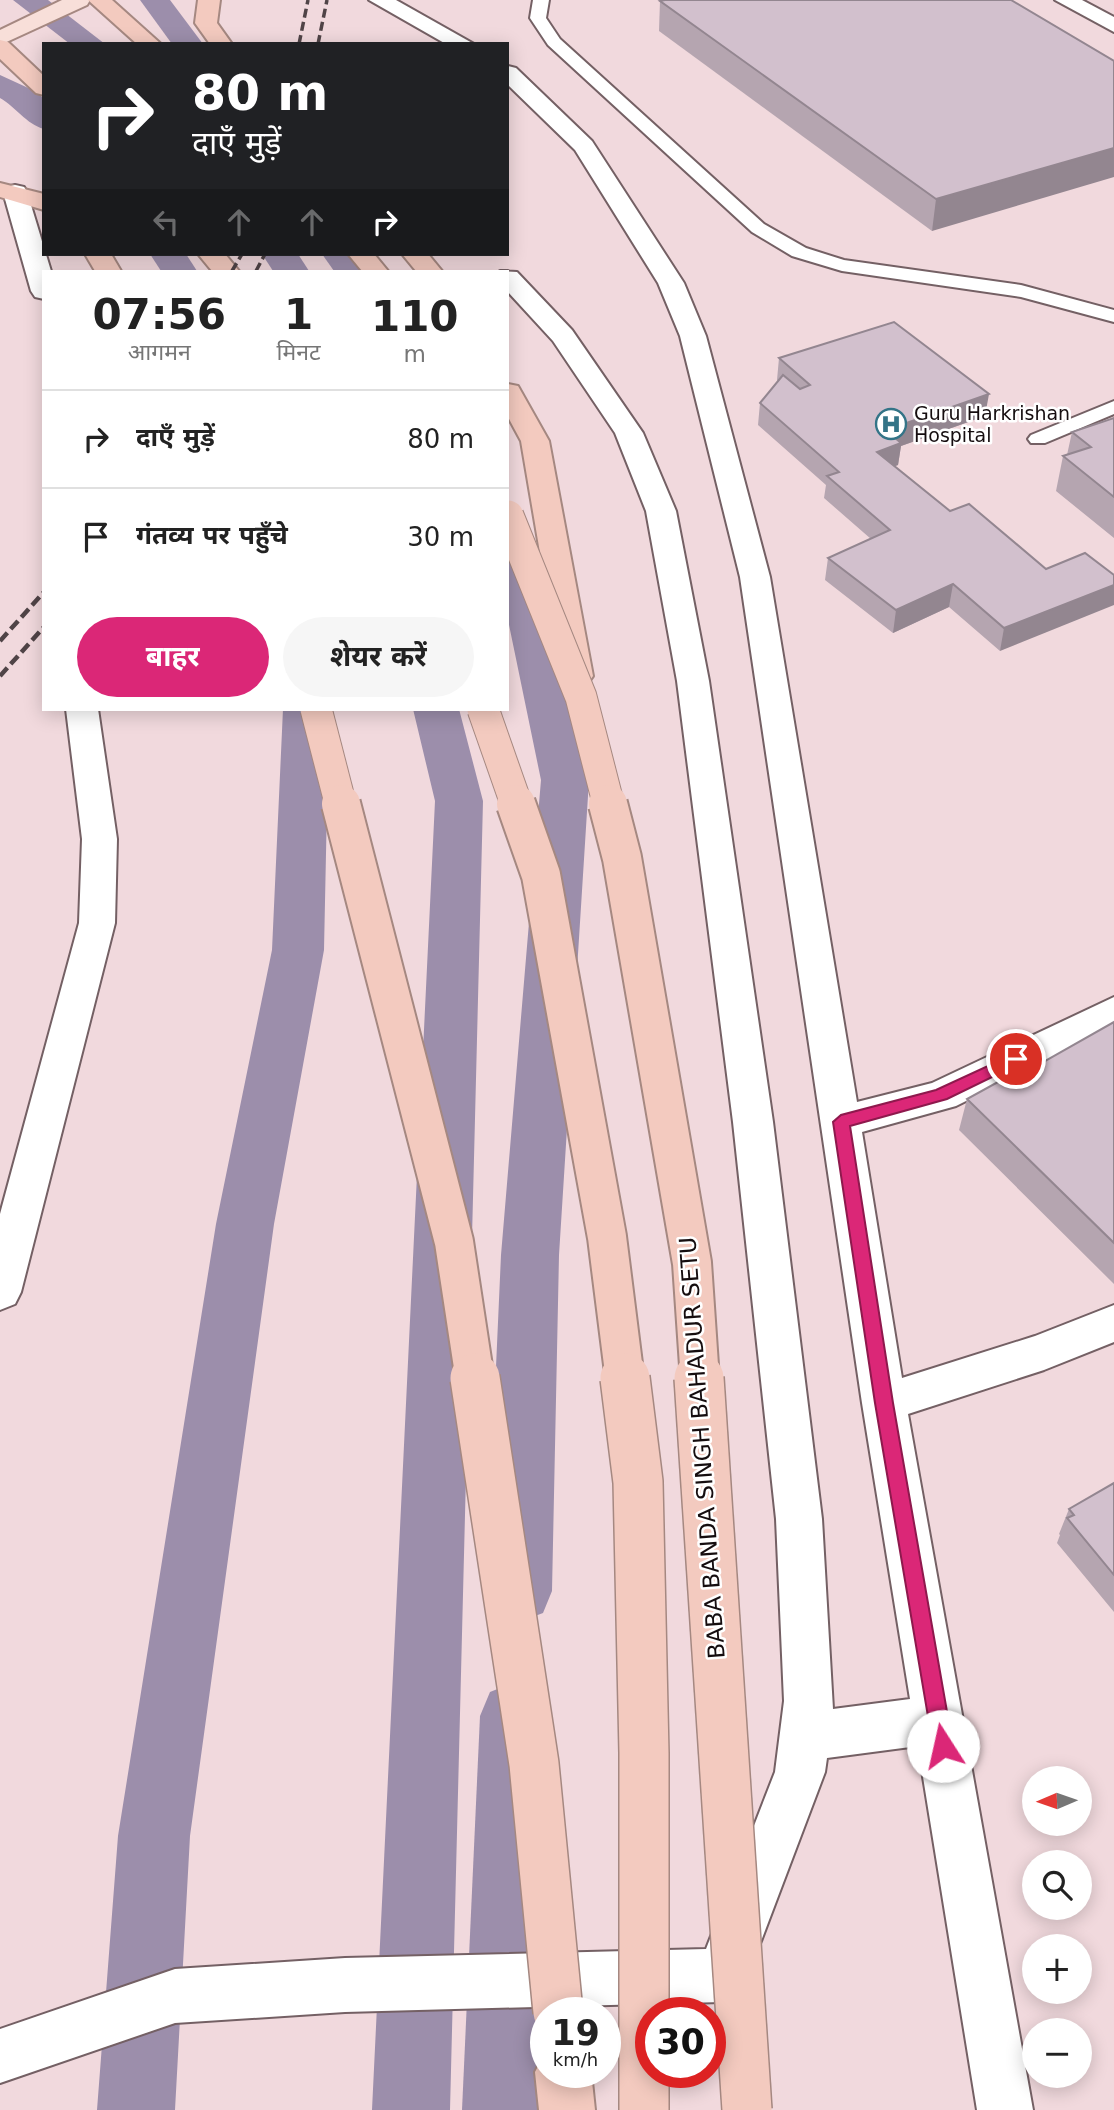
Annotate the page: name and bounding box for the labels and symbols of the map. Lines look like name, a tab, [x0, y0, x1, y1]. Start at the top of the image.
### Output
place label: Guru Harkrishan Hospital	[914, 402, 1070, 446]
hospital icon: Guru Harkrishan Hospital	[874, 407, 908, 441]
pin	[986, 1029, 1046, 1089]
street label: BABA BANDA SINGH BAHADUR SETU	[674, 1236, 730, 1660]
position arrow	[906, 1709, 980, 1783]
north arrow	[1022, 1766, 1092, 1836]
speed limit sign: 30	[635, 1997, 726, 2088]

